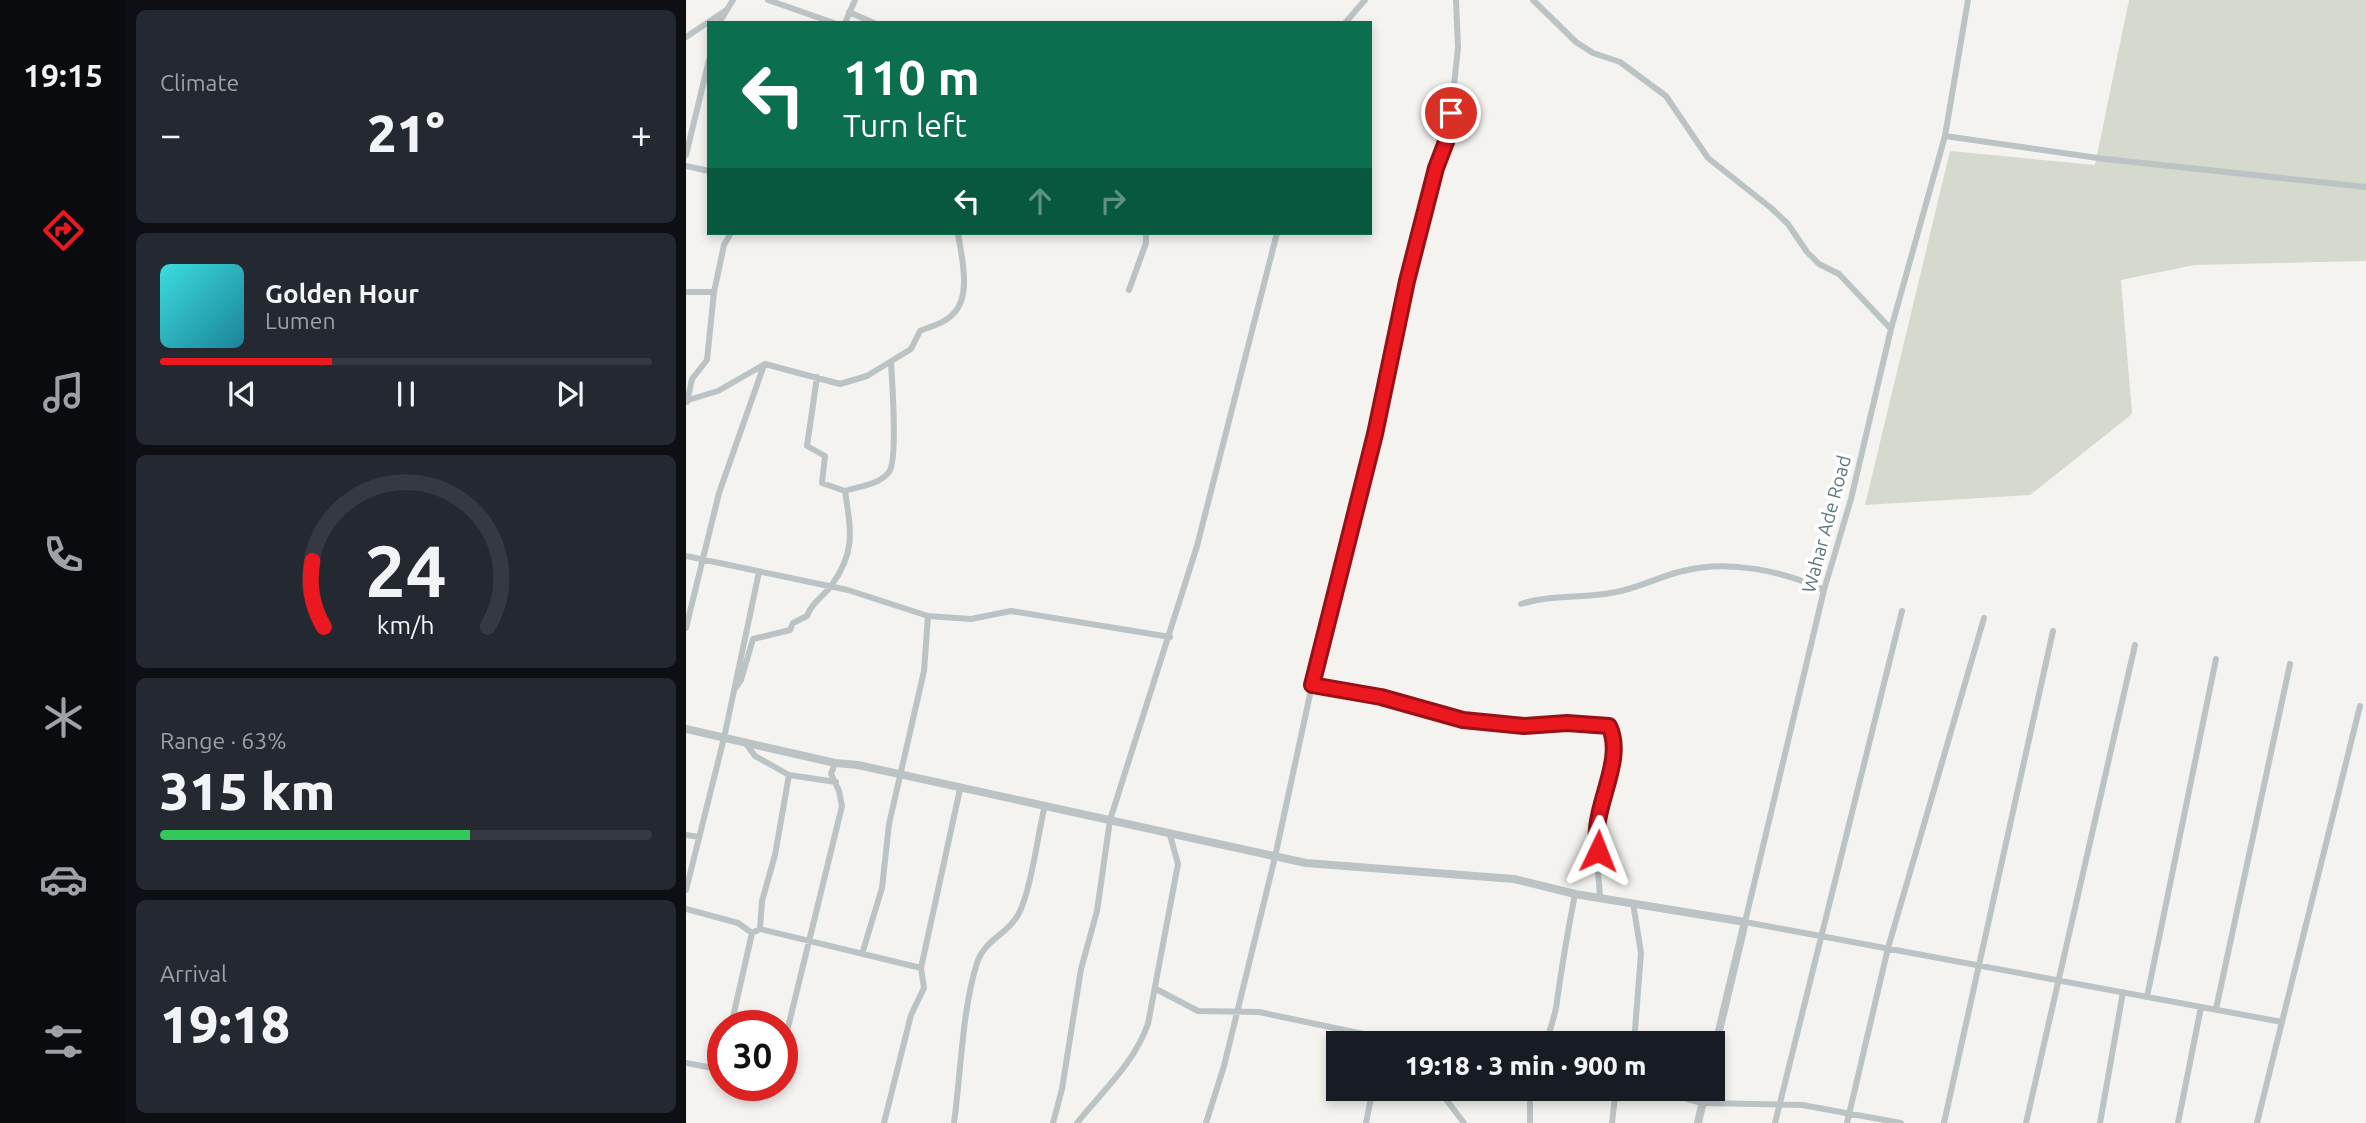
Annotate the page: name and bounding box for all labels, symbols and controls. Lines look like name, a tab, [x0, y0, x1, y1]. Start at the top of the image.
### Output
icon: left	[728, 49, 819, 140]
text: 110 m	[843, 49, 980, 104]
text: 19:15	[23, 57, 103, 93]
text: Climate	[160, 70, 239, 95]
pin	[1421, 83, 1481, 143]
icon: arrive	[1432, 94, 1470, 132]
text: 21°	[367, 104, 445, 162]
text: Turn left	[843, 107, 967, 143]
text: −	[160, 113, 181, 155]
text: +	[631, 113, 652, 155]
icon: left	[948, 182, 986, 220]
icon: ahead	[1021, 182, 1059, 220]
icon: right	[1094, 182, 1132, 220]
icon: directions	[39, 206, 88, 255]
text: Golden Hour	[265, 279, 419, 308]
text: Lumen	[265, 308, 336, 333]
icon: music	[39, 368, 88, 417]
icon: previous	[223, 375, 261, 413]
icon: pause	[387, 375, 425, 413]
icon: next	[551, 375, 589, 413]
street label: Wahar Ade Road	[1797, 453, 1855, 595]
icon: phone	[39, 530, 88, 579]
text: 24	[365, 530, 447, 612]
text: km/h	[377, 611, 435, 639]
icon: climate	[39, 693, 88, 742]
text: Range · 63%	[160, 728, 287, 753]
text: 315 km	[160, 762, 335, 820]
position arrow	[1561, 814, 1635, 888]
icon: car	[39, 855, 88, 904]
text: Arrival	[160, 961, 227, 986]
text: 19:18	[160, 995, 290, 1053]
speed limit sign: 30	[707, 1010, 798, 1101]
icon: filters	[39, 1017, 88, 1066]
text: 19:18 · 3 min · 900 m	[1405, 1051, 1646, 1080]

